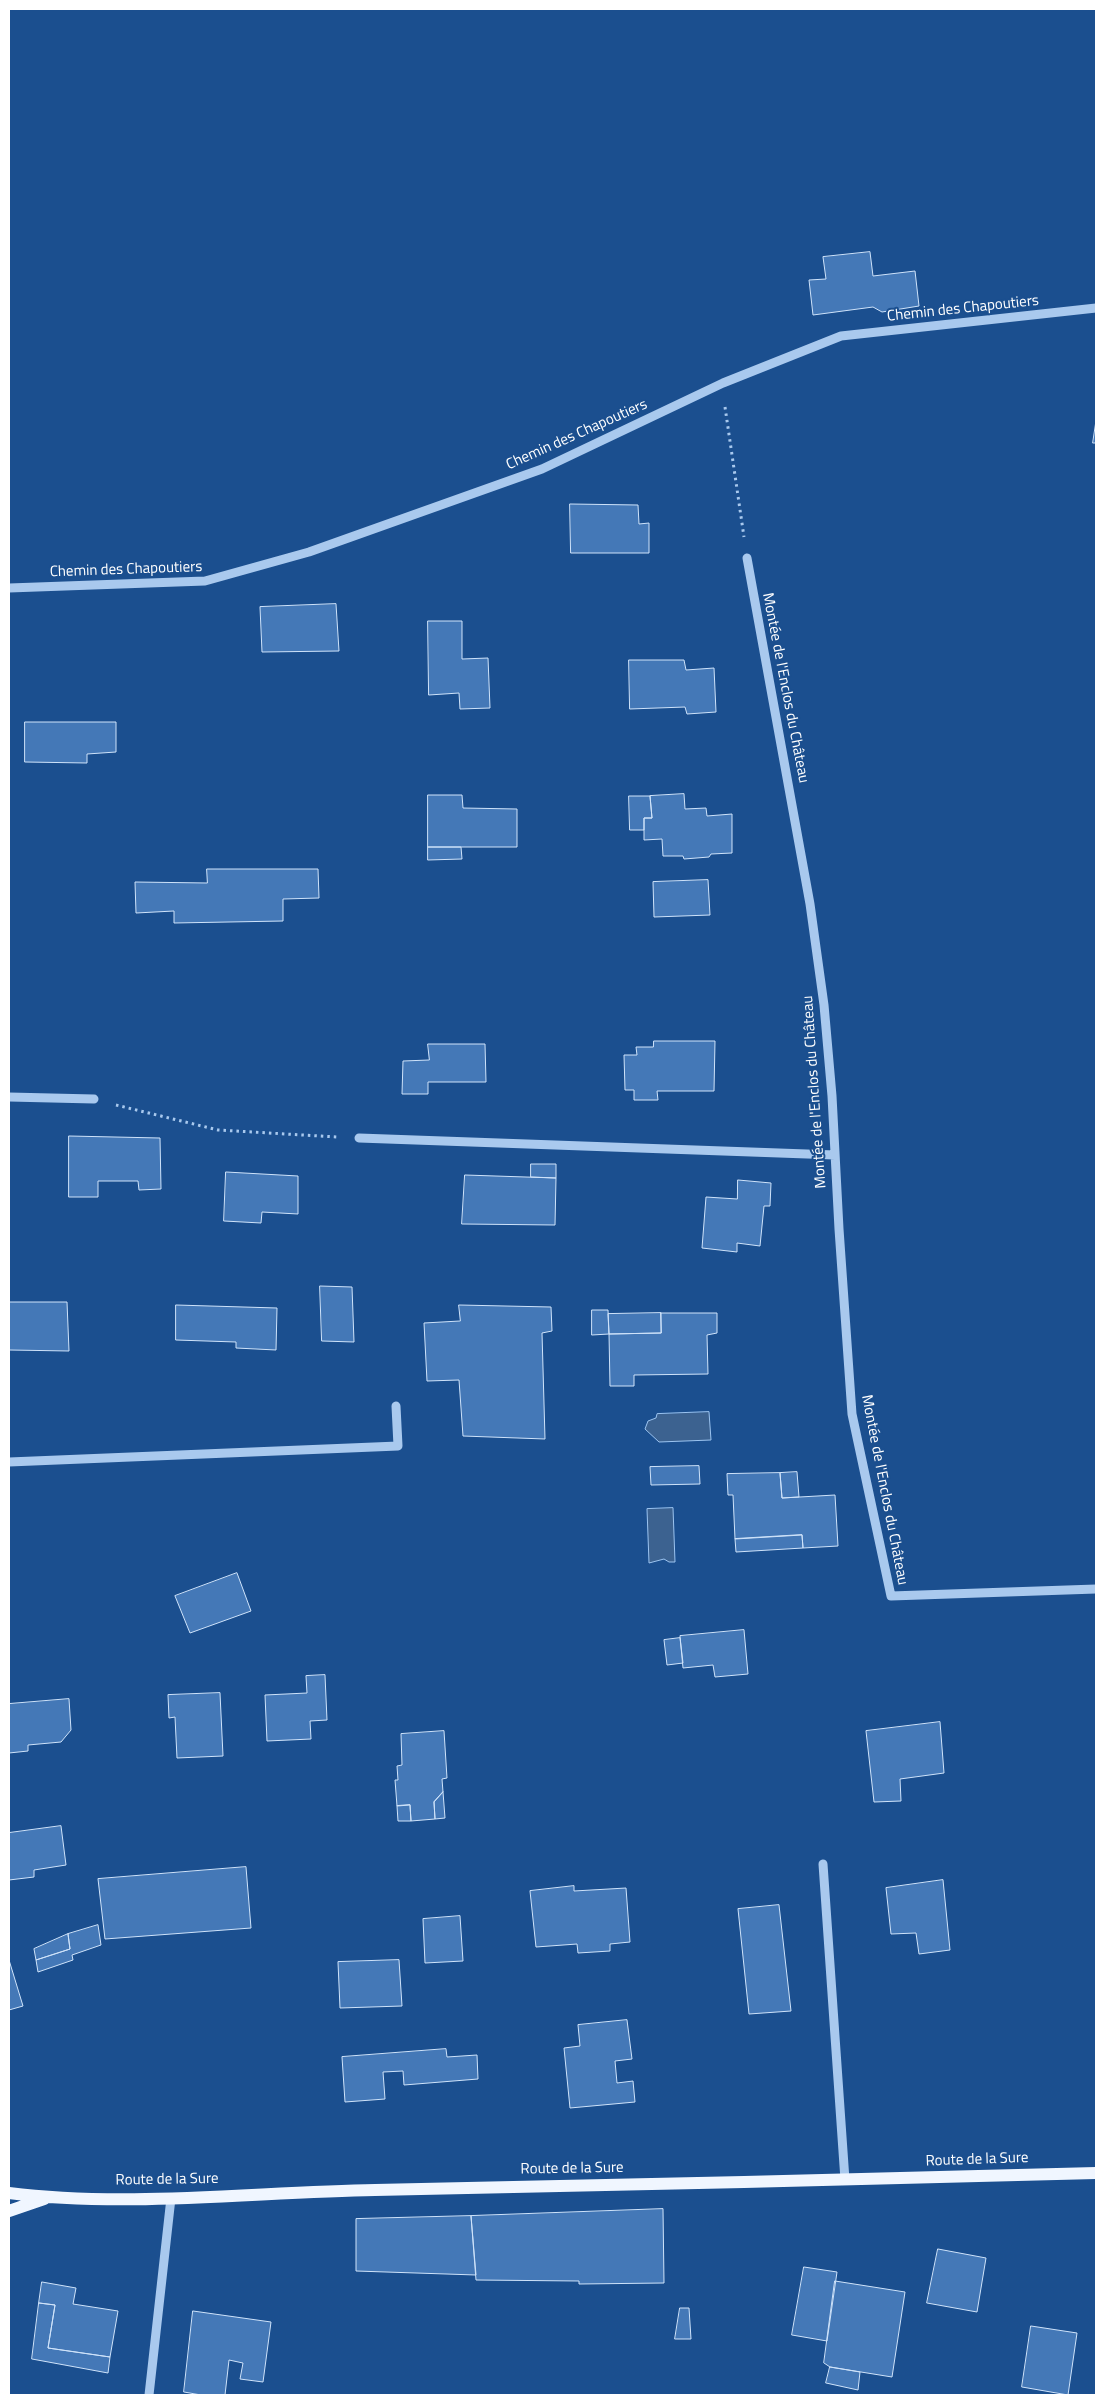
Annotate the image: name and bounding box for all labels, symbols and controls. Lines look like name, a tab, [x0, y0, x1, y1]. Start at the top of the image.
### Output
street label: Chemin des Chapoutiers	[886, 292, 1040, 326]
street label: Chemin des Chapoutiers	[504, 396, 650, 474]
street label: Chemin des Chapoutiers	[49, 558, 203, 582]
street label: Montée de l'Enclos du Château	[758, 591, 812, 785]
street label: Montée de l'Enclos du Château	[799, 995, 831, 1189]
street label: Montée de l'Enclos du Château	[857, 1393, 911, 1587]
street label: Route de la Sure	[925, 2149, 1029, 2171]
street label: Route de la Sure	[520, 2159, 624, 2179]
street label: Route de la Sure	[115, 2170, 219, 2190]

